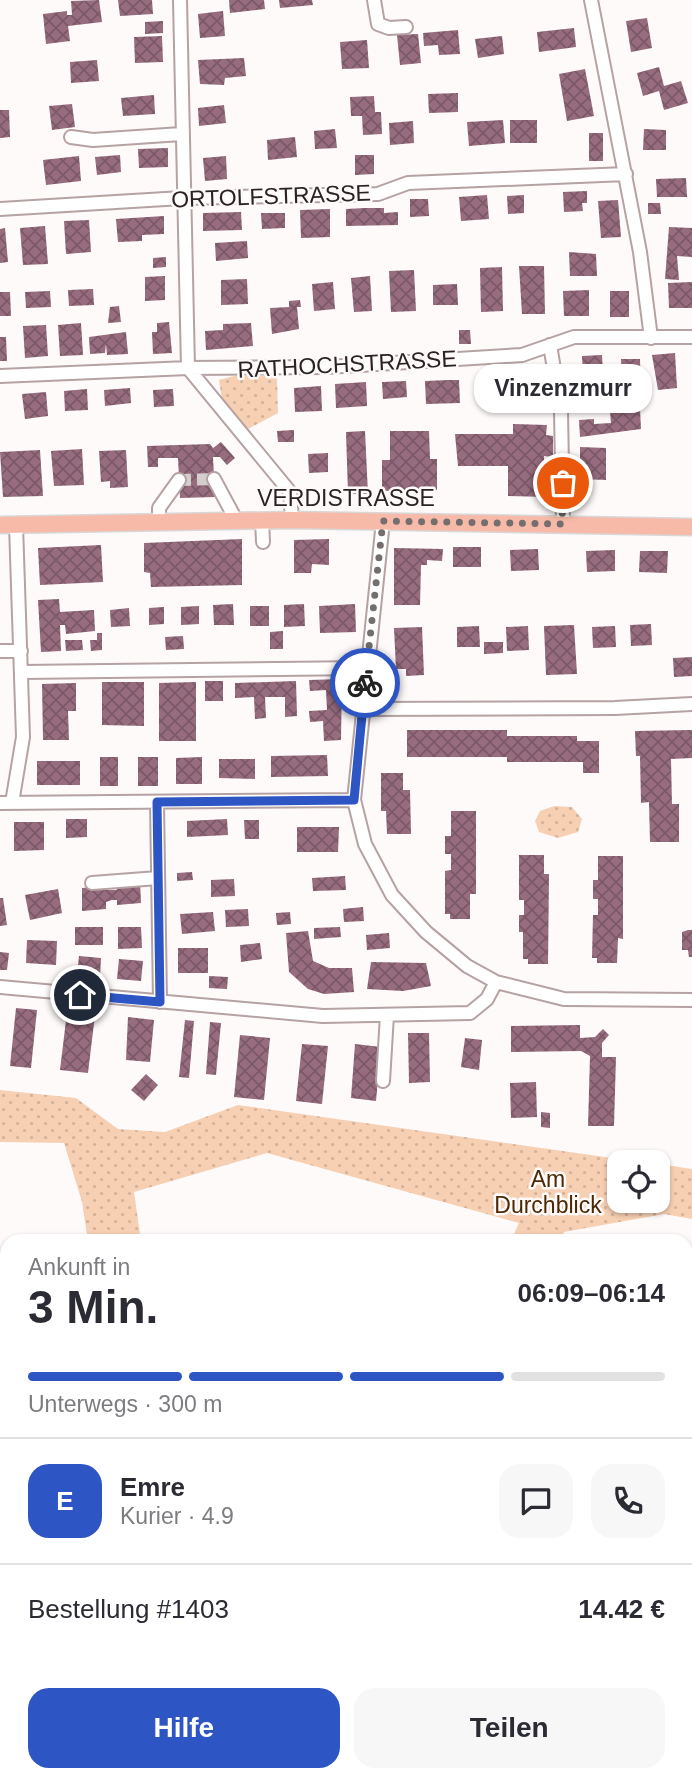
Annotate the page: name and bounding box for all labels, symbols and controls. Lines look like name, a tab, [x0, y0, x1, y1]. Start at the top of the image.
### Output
street label: ORTOLFSTRASSE	[171, 180, 371, 212]
street label: RATHOCHSTRASSE	[237, 345, 457, 383]
callout: Vinzenzmurr	[474, 364, 652, 413]
text: Vinzenzmurr	[494, 375, 632, 401]
pin	[533, 453, 593, 513]
icon: bag	[544, 464, 582, 502]
street label: VERDISTRASSE	[257, 485, 435, 511]
courier	[330, 648, 400, 718]
icon: bike	[346, 664, 384, 702]
pin	[50, 965, 110, 1025]
icon: home	[61, 976, 99, 1014]
map controls	[607, 1150, 670, 1213]
button: locate	[607, 1150, 670, 1213]
park label: Am Durchblick	[494, 1166, 602, 1218]
text: Ankunft in	[28, 1254, 130, 1280]
text: 06:09–06:14	[518, 1278, 665, 1308]
text: 3 Min.	[28, 1281, 158, 1333]
text: Unterwegs · 300 m	[28, 1391, 222, 1417]
button: chat	[499, 1464, 573, 1538]
button: phone	[591, 1464, 665, 1538]
text: Emre	[120, 1472, 185, 1502]
text: E	[56, 1486, 74, 1516]
text: Kurier · 4.9	[120, 1503, 234, 1529]
text: Bestellung #1403	[28, 1594, 229, 1624]
text: 14.42 €	[578, 1594, 665, 1624]
button: Hilfe	[28, 1688, 340, 1768]
button: Teilen	[354, 1688, 665, 1768]

